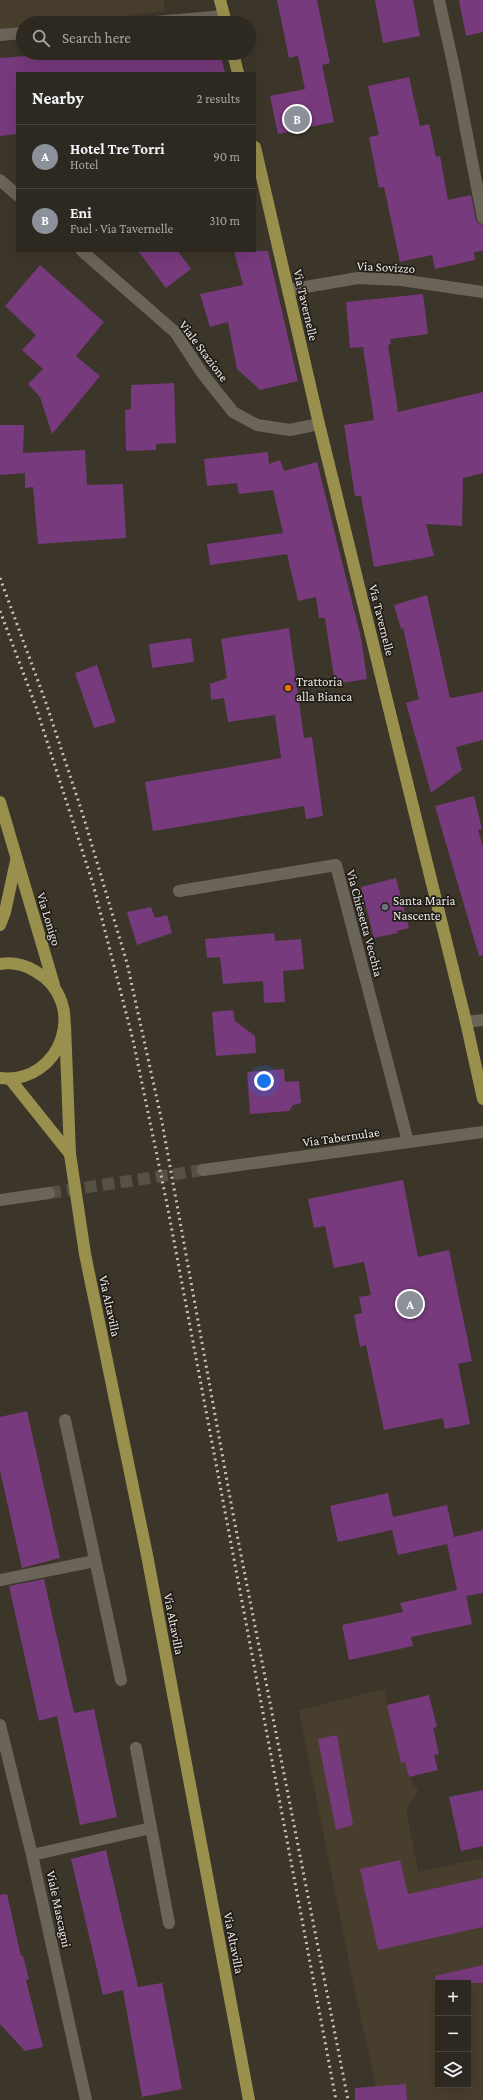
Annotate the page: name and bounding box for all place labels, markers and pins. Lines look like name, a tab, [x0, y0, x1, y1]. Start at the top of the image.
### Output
pin: B	[284, 104, 310, 134]
place label: Trattoria alla Bianca	[296, 674, 352, 704]
marker: Trattoria alla Bianca	[283, 683, 293, 693]
place label: Santa Maria Nascente	[393, 893, 456, 923]
marker: Santa Maria Nascente	[380, 902, 390, 912]
pin: A	[397, 1289, 423, 1319]

